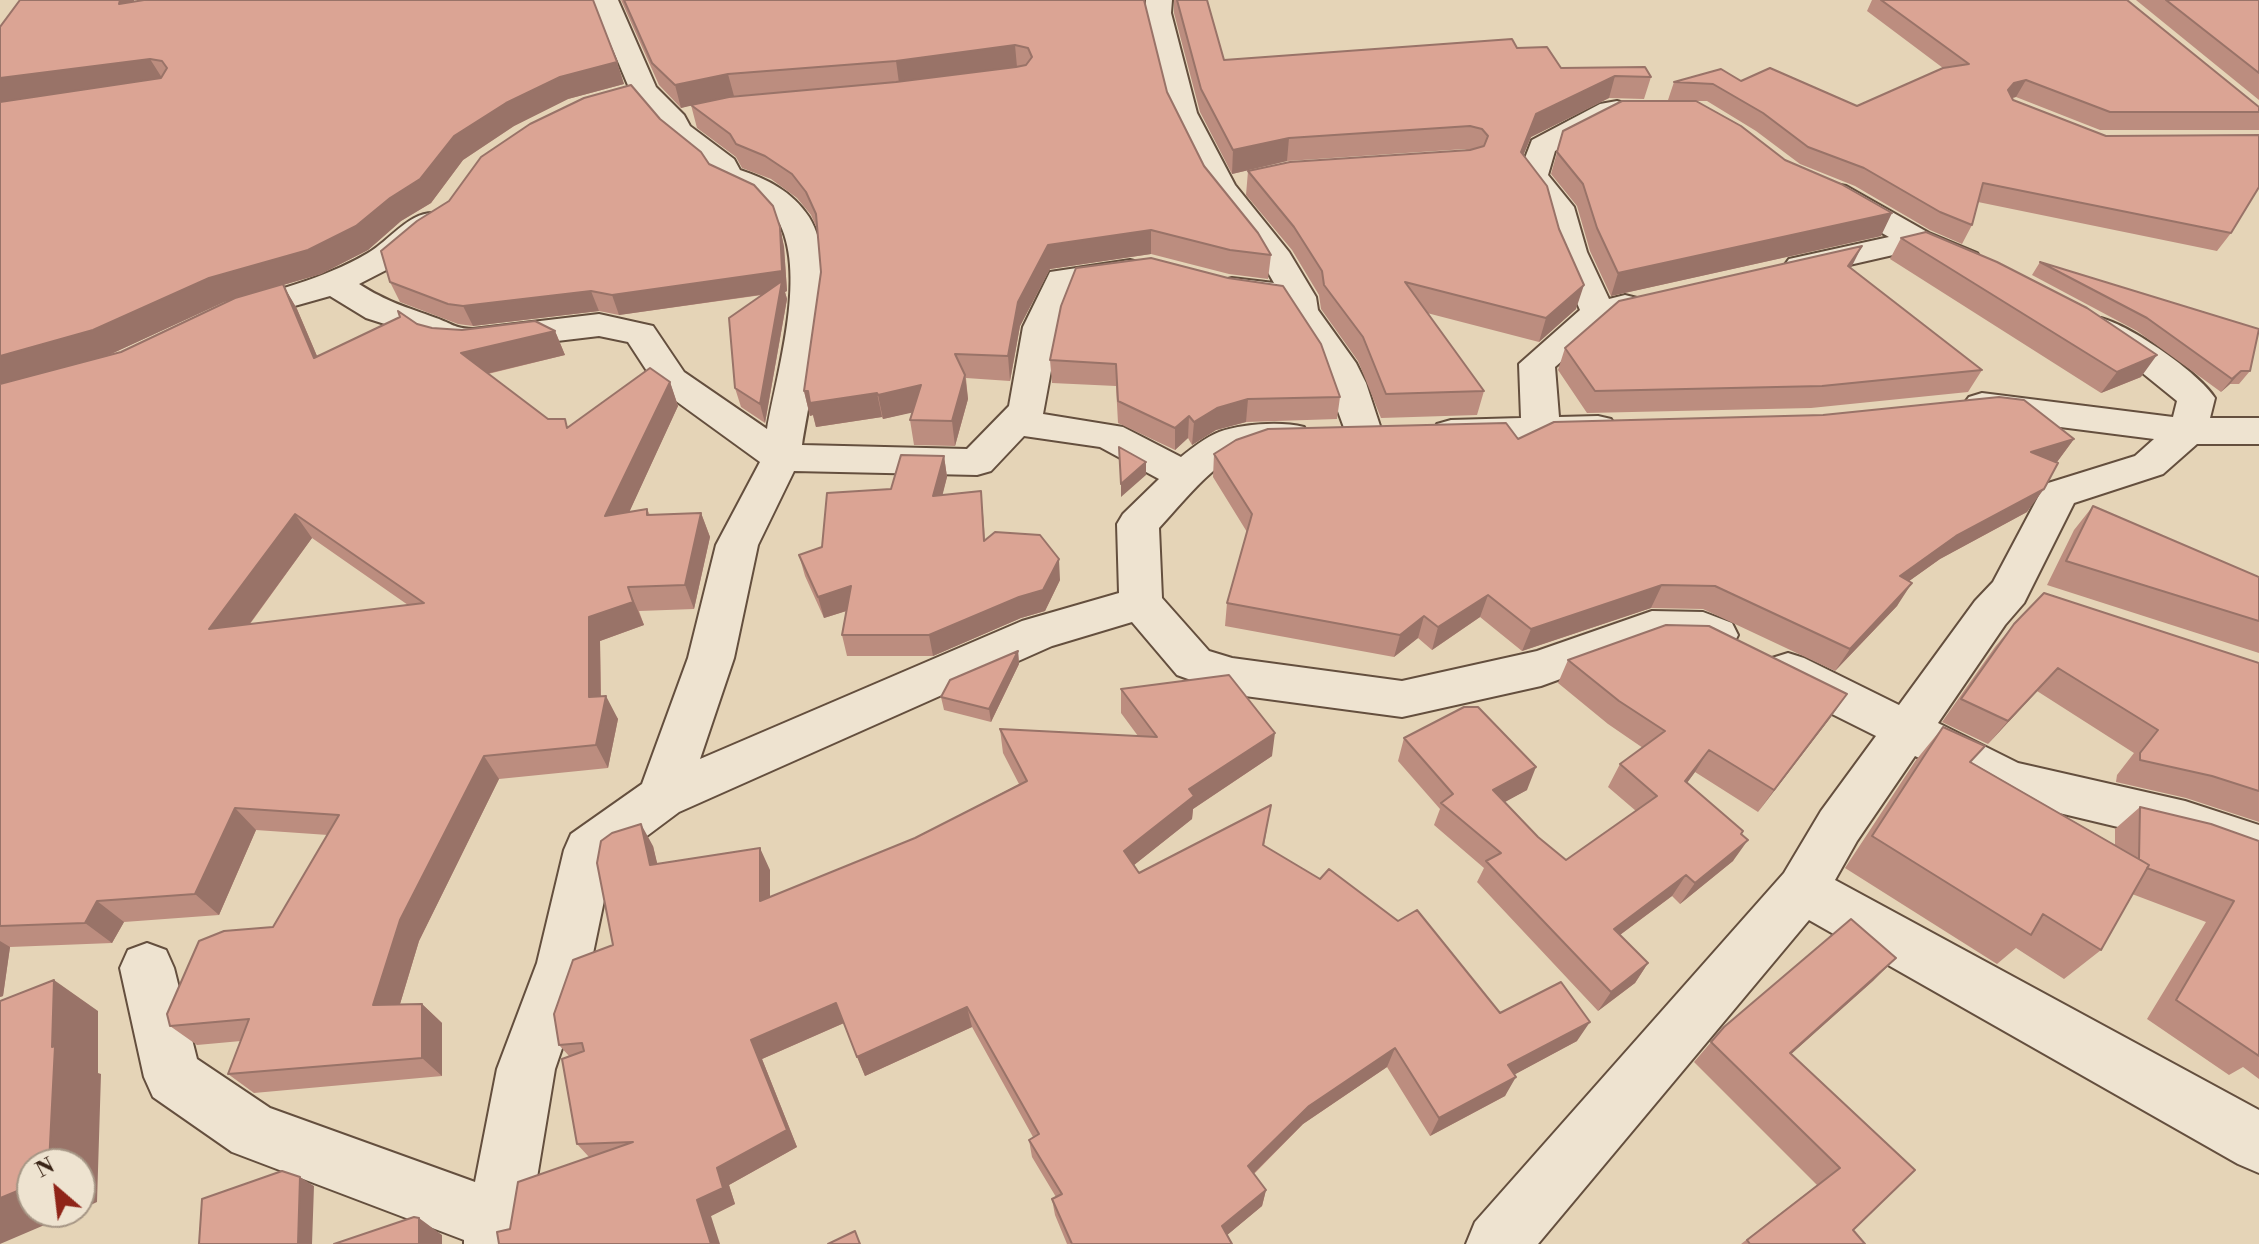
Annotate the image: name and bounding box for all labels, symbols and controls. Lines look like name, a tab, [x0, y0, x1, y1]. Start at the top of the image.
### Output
north arrow	[16, 1148, 96, 1228]
text: N	[31, 1152, 59, 1184]

